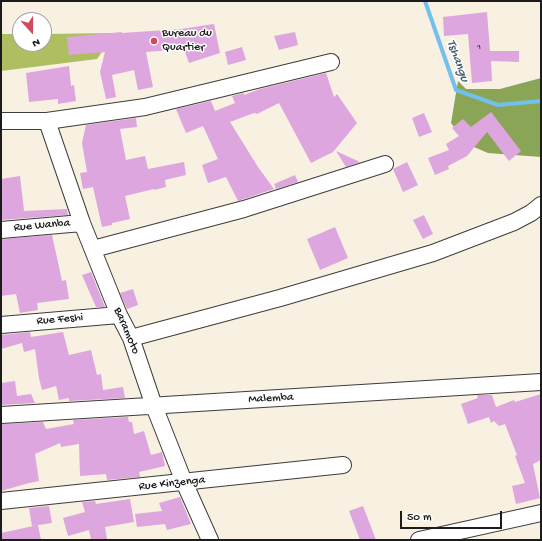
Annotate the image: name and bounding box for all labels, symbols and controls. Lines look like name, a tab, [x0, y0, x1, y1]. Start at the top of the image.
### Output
north arrow	[12, 12, 52, 52]
place label: Bureau du Quartier	[162, 27, 212, 55]
text: N	[30, 35, 41, 49]
marker: Bureau du Quartier	[149, 36, 159, 46]
water label: Tshangu	[442, 38, 472, 84]
house number: 1	[477, 41, 481, 53]
street label: Rue Wanba	[13, 216, 71, 236]
street label: Baramoto	[110, 305, 142, 357]
street label: Rue Feshi	[36, 311, 84, 329]
street label: Malemba	[248, 391, 294, 407]
street label: Rue Kinzenga	[138, 473, 206, 495]
scale bar	[402, 503, 504, 529]
text: 50 m	[407, 511, 432, 525]

